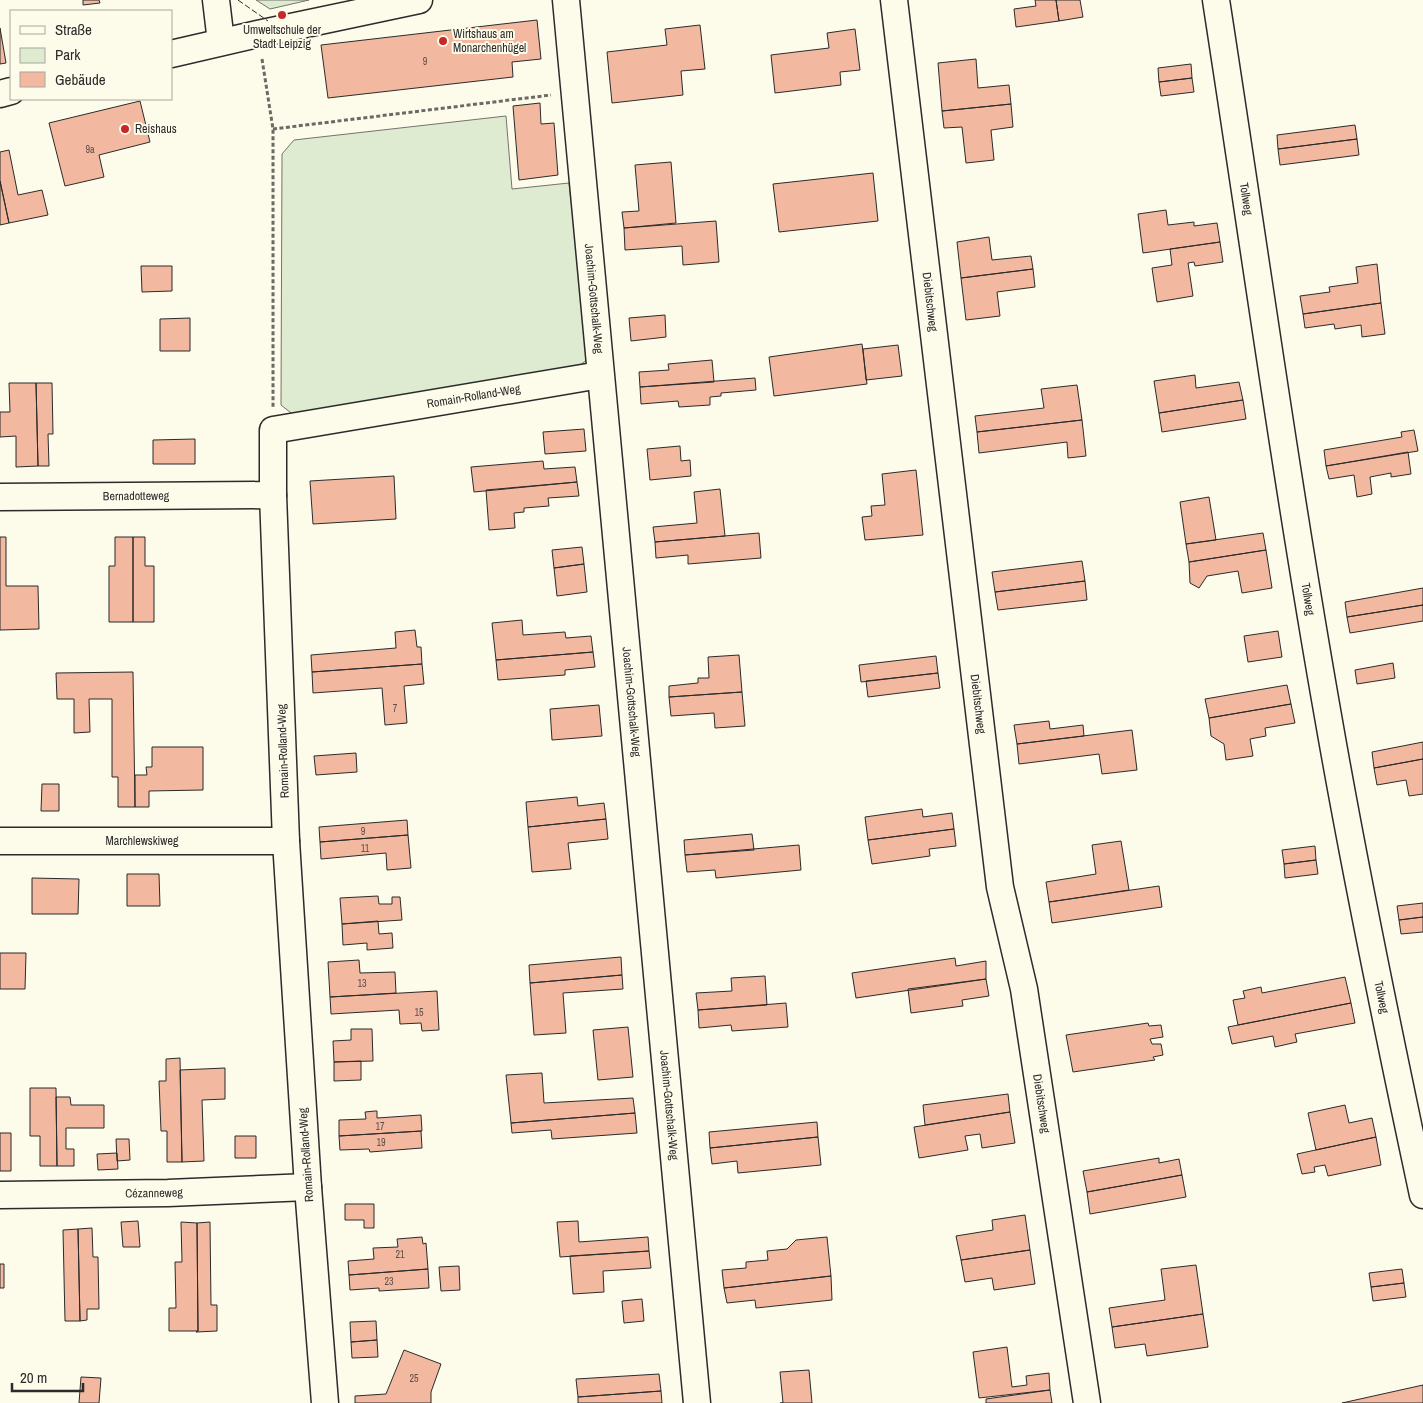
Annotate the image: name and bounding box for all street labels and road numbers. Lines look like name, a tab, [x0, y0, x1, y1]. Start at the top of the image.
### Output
street label: Tollweg	[1236, 181, 1257, 217]
street label: Joachim-Gottschalk-Weg	[581, 243, 607, 355]
street label: Diebitschweg	[919, 271, 942, 333]
street label: Romain-Rolland-Weg	[426, 380, 522, 412]
street label: Bernadotteweg	[103, 488, 170, 504]
street label: Tollweg	[1297, 581, 1319, 617]
street label: Joachim-Gottschalk-Weg	[618, 646, 645, 758]
street label: Diebitschweg	[967, 673, 990, 735]
street label: Romain-Rolland-Weg	[273, 703, 293, 798]
street label: Marchlewskiweg	[106, 833, 179, 849]
street label: Tollweg	[1370, 980, 1393, 1015]
street label: Joachim-Gottschalk-Weg	[656, 1049, 682, 1161]
street label: Diebitschweg	[1029, 1073, 1054, 1135]
street label: Romain-Rolland-Weg	[295, 1107, 317, 1203]
street label: Cézanneweg	[125, 1184, 184, 1202]

